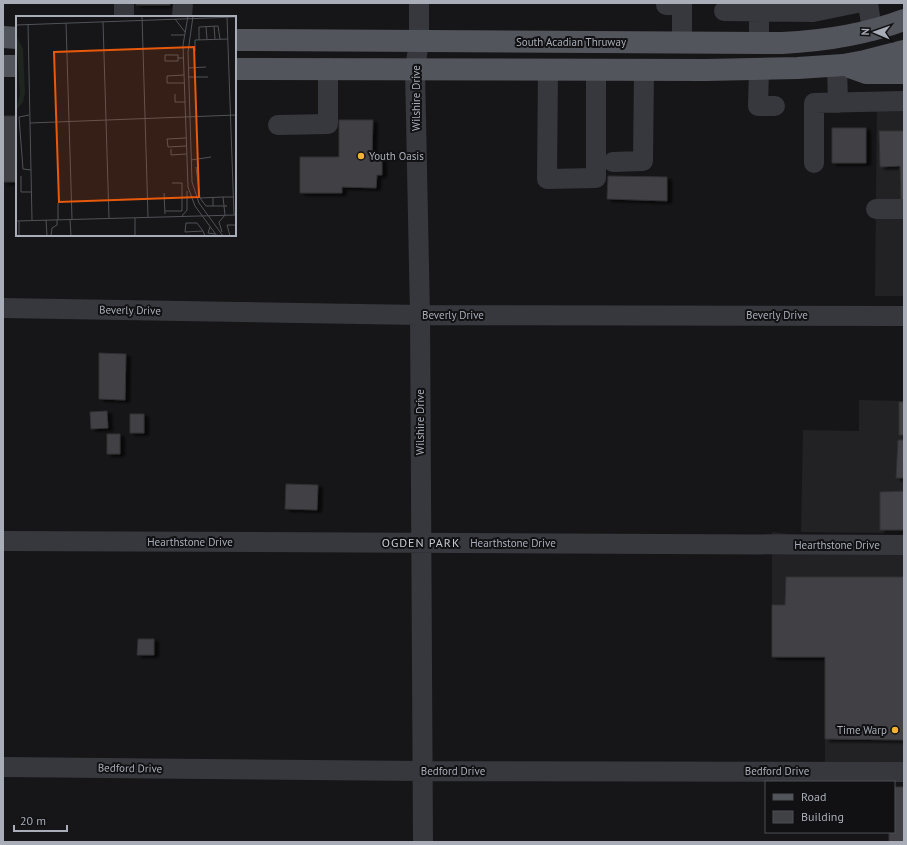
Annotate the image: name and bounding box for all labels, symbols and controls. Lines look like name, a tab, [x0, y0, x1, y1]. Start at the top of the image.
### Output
north arrow	[855, 12, 895, 52]
inset map	[16, 16, 236, 236]
text: N	[858, 28, 872, 36]
street label: South Acadian Thruway	[516, 35, 627, 49]
street label: Wilshire Drive	[409, 65, 423, 131]
place label: Youth Oasis	[369, 149, 424, 163]
marker: Youth Oasis	[356, 151, 366, 161]
street label: Beverly Drive	[99, 302, 161, 318]
street label: Beverly Drive	[422, 308, 484, 322]
street label: Beverly Drive	[746, 308, 808, 322]
street label: Wilshire Drive	[413, 389, 427, 455]
street label: Hearthstone Drive	[147, 535, 233, 549]
district label: OGDEN PARK	[382, 535, 460, 550]
street label: Hearthstone Drive	[470, 536, 556, 550]
street label: Hearthstone Drive	[794, 538, 880, 552]
place label: Time Warp	[837, 723, 887, 737]
marker: Time Warp	[890, 725, 900, 735]
street label: Bedford Drive	[98, 760, 163, 776]
street label: Bedford Drive	[421, 764, 486, 778]
street label: Bedford Drive	[745, 764, 810, 778]
legend	[765, 781, 895, 833]
text: Road	[801, 789, 826, 804]
scale bar	[14, 807, 67, 833]
text: Building	[801, 809, 844, 824]
text: 20 m	[20, 813, 46, 828]

